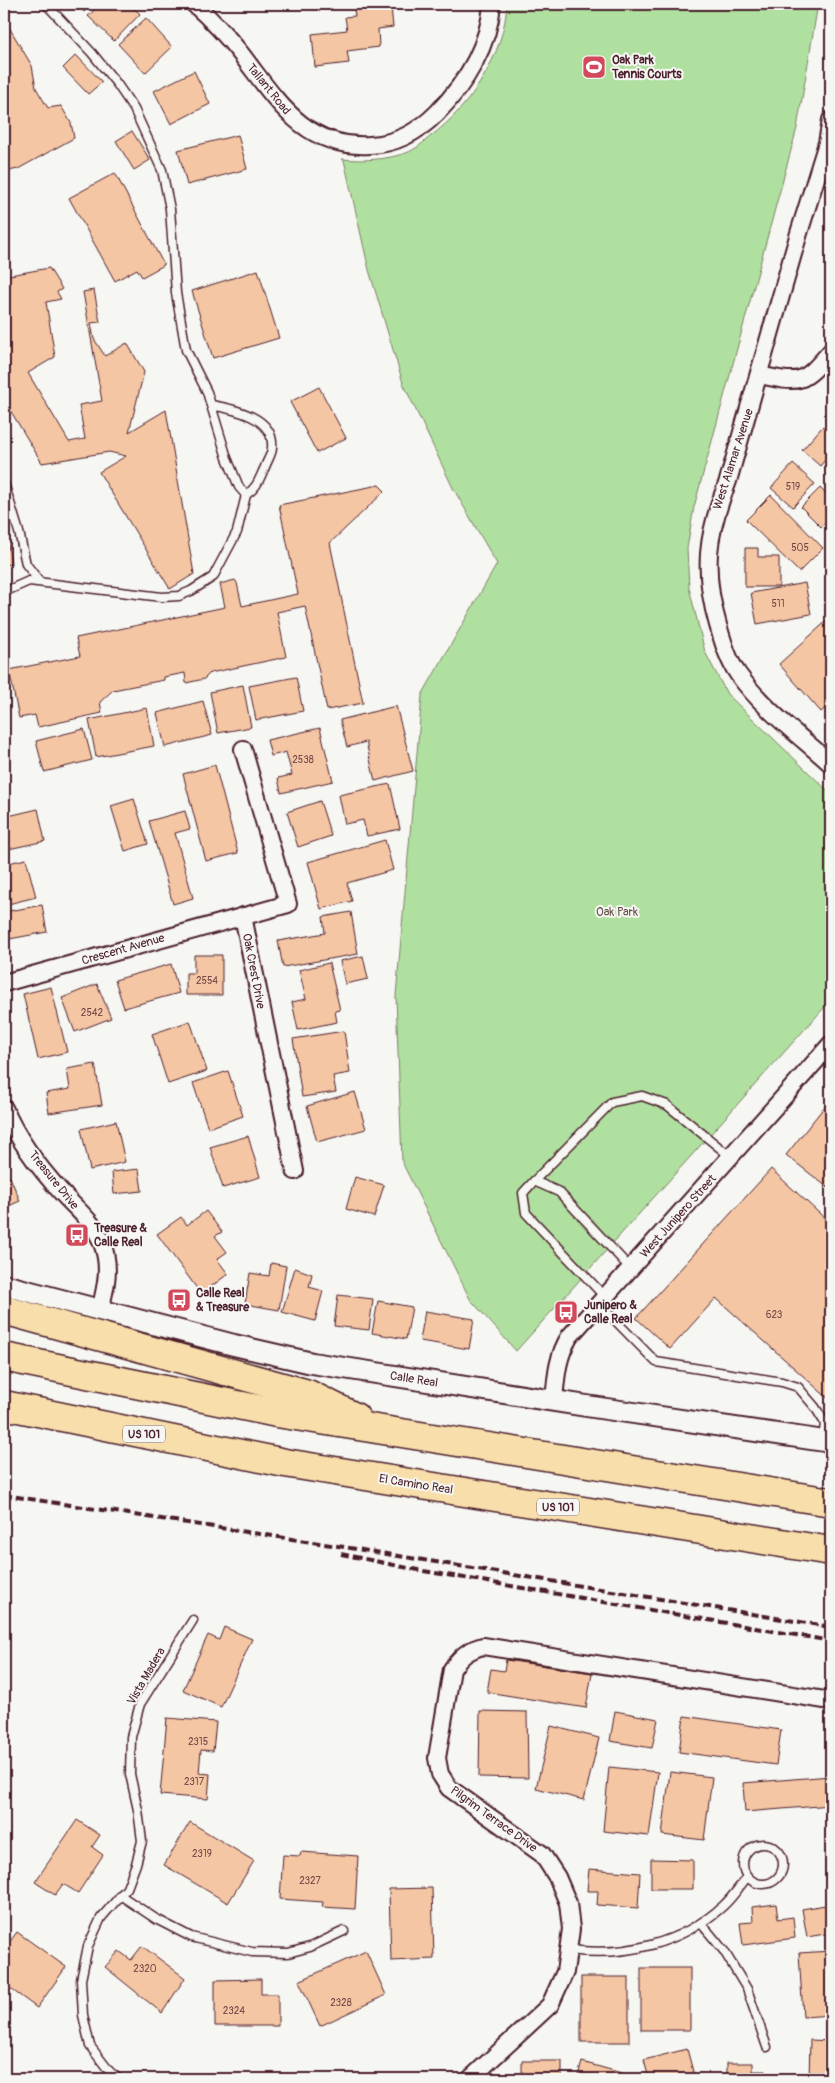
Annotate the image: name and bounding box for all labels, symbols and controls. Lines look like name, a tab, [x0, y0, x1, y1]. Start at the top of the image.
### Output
place label: Oak Park Tennis Courts	[611, 53, 682, 82]
sports icon: Oak Park Tennis Courts	[581, 54, 607, 80]
street label: Tallant Road	[243, 61, 294, 118]
street label: West Alamar Avenue	[710, 407, 757, 512]
house number: 519	[786, 481, 800, 493]
house number: 505	[791, 542, 809, 554]
house number: 511	[771, 598, 785, 610]
house number: 2538	[292, 754, 314, 766]
park label: Oak Park	[596, 905, 638, 920]
street label: Crescent Avenue	[80, 930, 166, 968]
street label: Oak Crest Drive	[239, 932, 268, 1010]
house number: 2554	[196, 975, 218, 987]
house number: 2542	[81, 1007, 104, 1019]
street label: Treasure Drive	[25, 1148, 82, 1213]
street label: West Junipero Street	[637, 1171, 720, 1261]
place label: Treasure & Calle Real	[93, 1221, 148, 1250]
bus stop icon: Treasure & Calle Real	[64, 1222, 90, 1248]
place label: Calle Real & Treasure	[196, 1286, 250, 1315]
bus stop icon: Calle Real & Treasure	[166, 1287, 192, 1313]
place label: Junipero & Calle Real	[584, 1298, 637, 1327]
bus stop icon: Junipero & Calle Real	[553, 1299, 579, 1325]
house number: 623	[766, 1309, 783, 1321]
street label: Calle Real	[389, 1368, 439, 1391]
road number: US 101	[123, 1426, 165, 1442]
street label: El Camino Real	[378, 1471, 454, 1498]
road number: US 101	[537, 1498, 579, 1515]
street label: Vista Madera	[124, 1645, 169, 1708]
house number: 2315	[188, 1736, 208, 1748]
house number: 2317	[184, 1776, 205, 1788]
street label: Pilgrim Terrace Drive	[448, 1783, 540, 1856]
house number: 2319	[192, 1848, 212, 1860]
house number: 2327	[299, 1875, 322, 1887]
house number: 2320	[133, 1963, 157, 1975]
house number: 2328	[330, 1997, 352, 2009]
house number: 2324	[223, 2005, 245, 2017]

